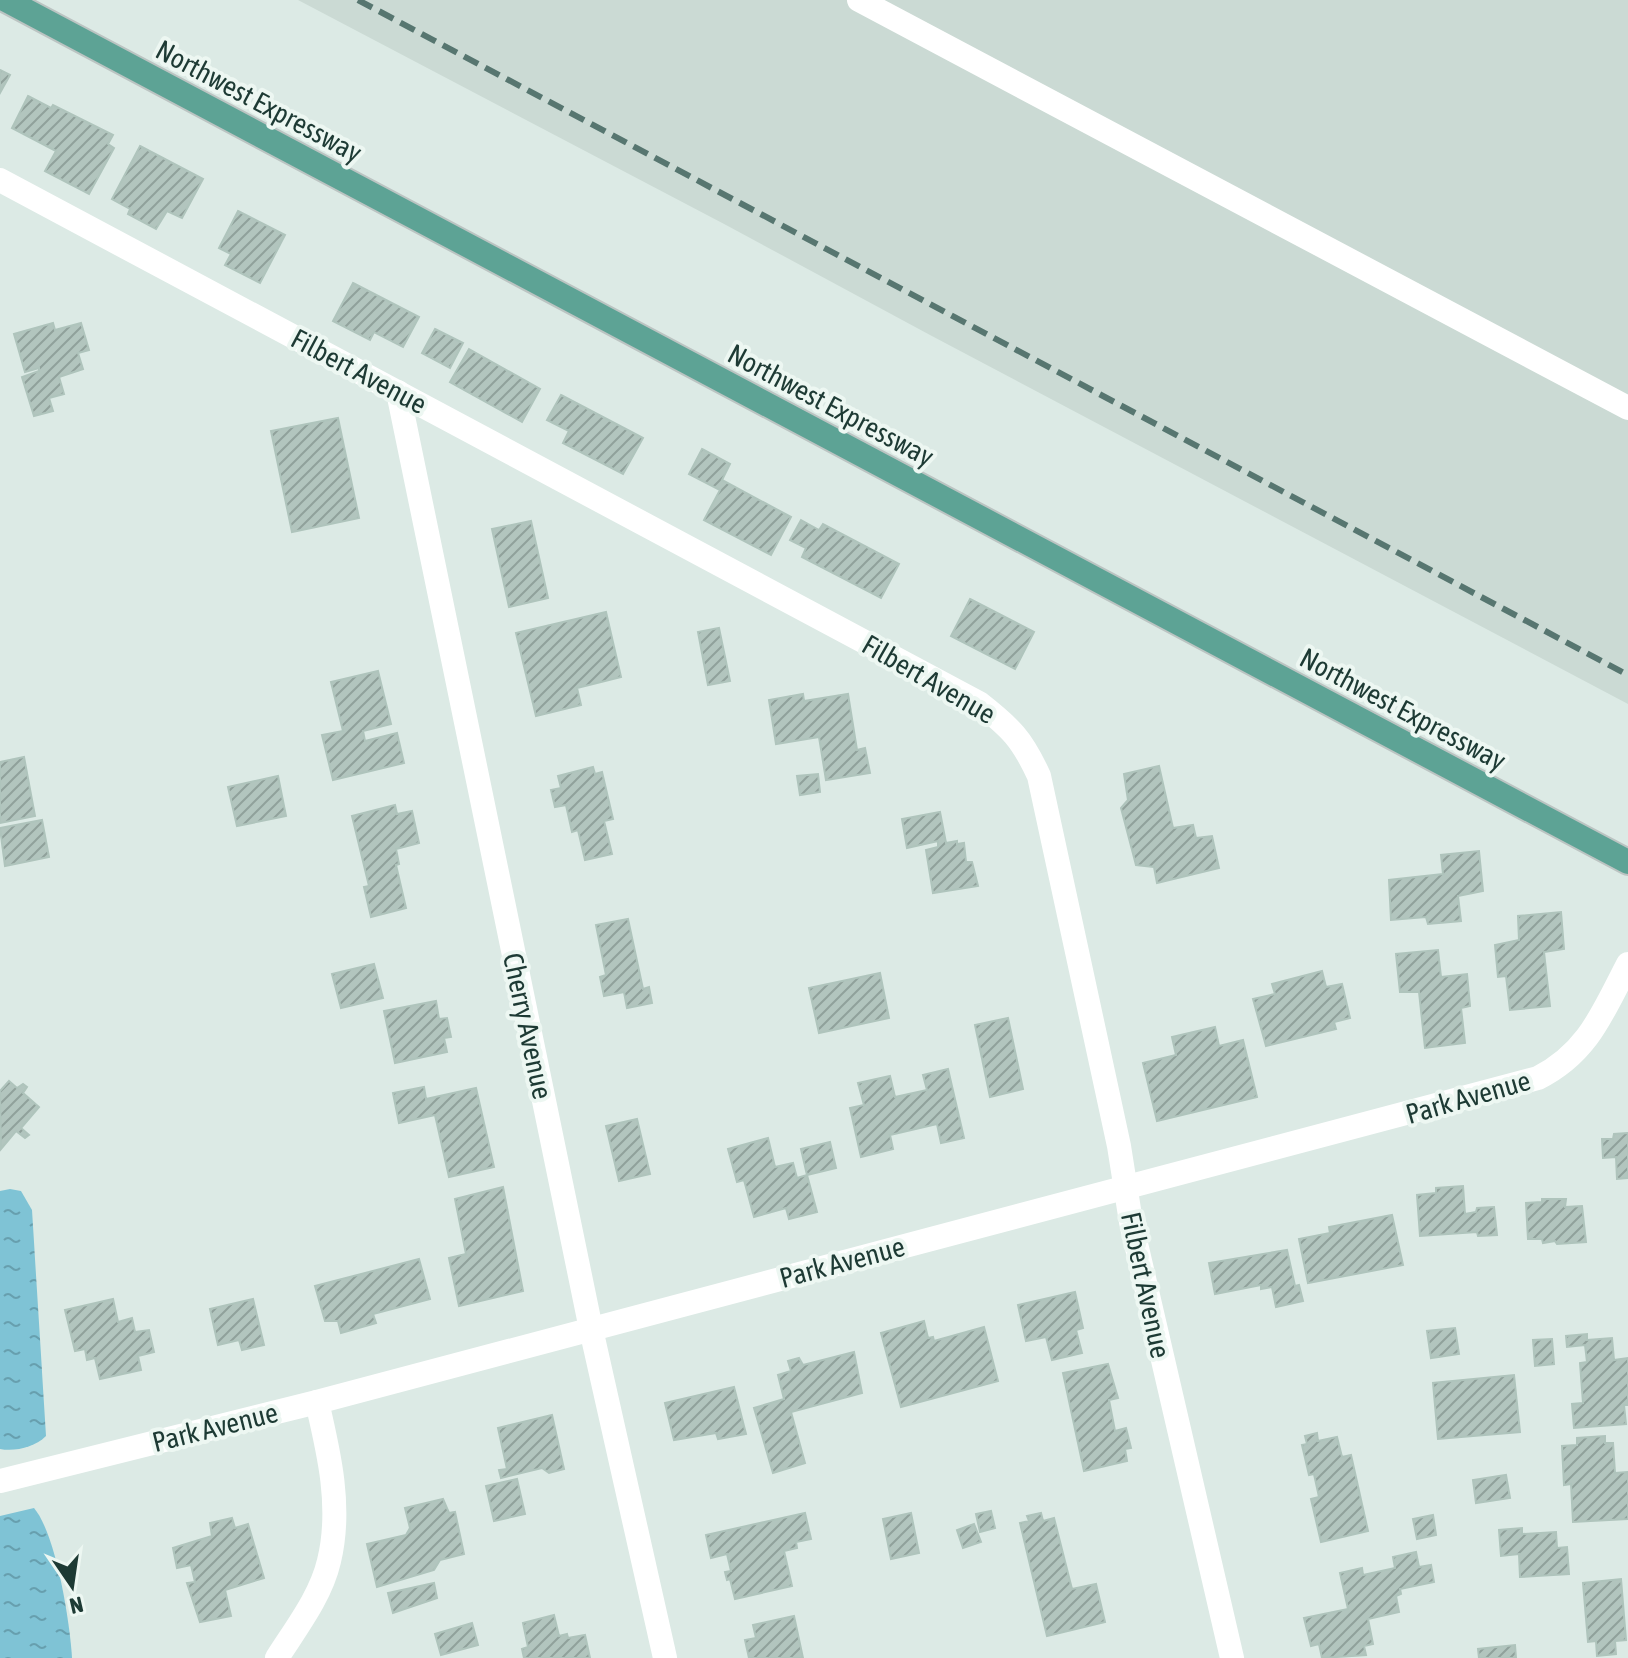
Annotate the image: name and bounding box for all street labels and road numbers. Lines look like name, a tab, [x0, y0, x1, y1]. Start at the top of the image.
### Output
street label: Northwest Expressway	[151, 33, 367, 169]
street label: Filbert Avenue	[286, 322, 432, 420]
street label: Northwest Expressway	[723, 337, 939, 473]
street label: Filbert Avenue	[857, 628, 1001, 730]
street label: Northwest Expressway	[1295, 641, 1511, 777]
street label: Cherry Avenue	[497, 950, 559, 1102]
street label: Park Avenue	[1402, 1064, 1534, 1130]
street label: Filbert Avenue	[1115, 1209, 1177, 1361]
street label: Park Avenue	[776, 1230, 908, 1294]
street label: Park Avenue	[149, 1396, 281, 1458]

